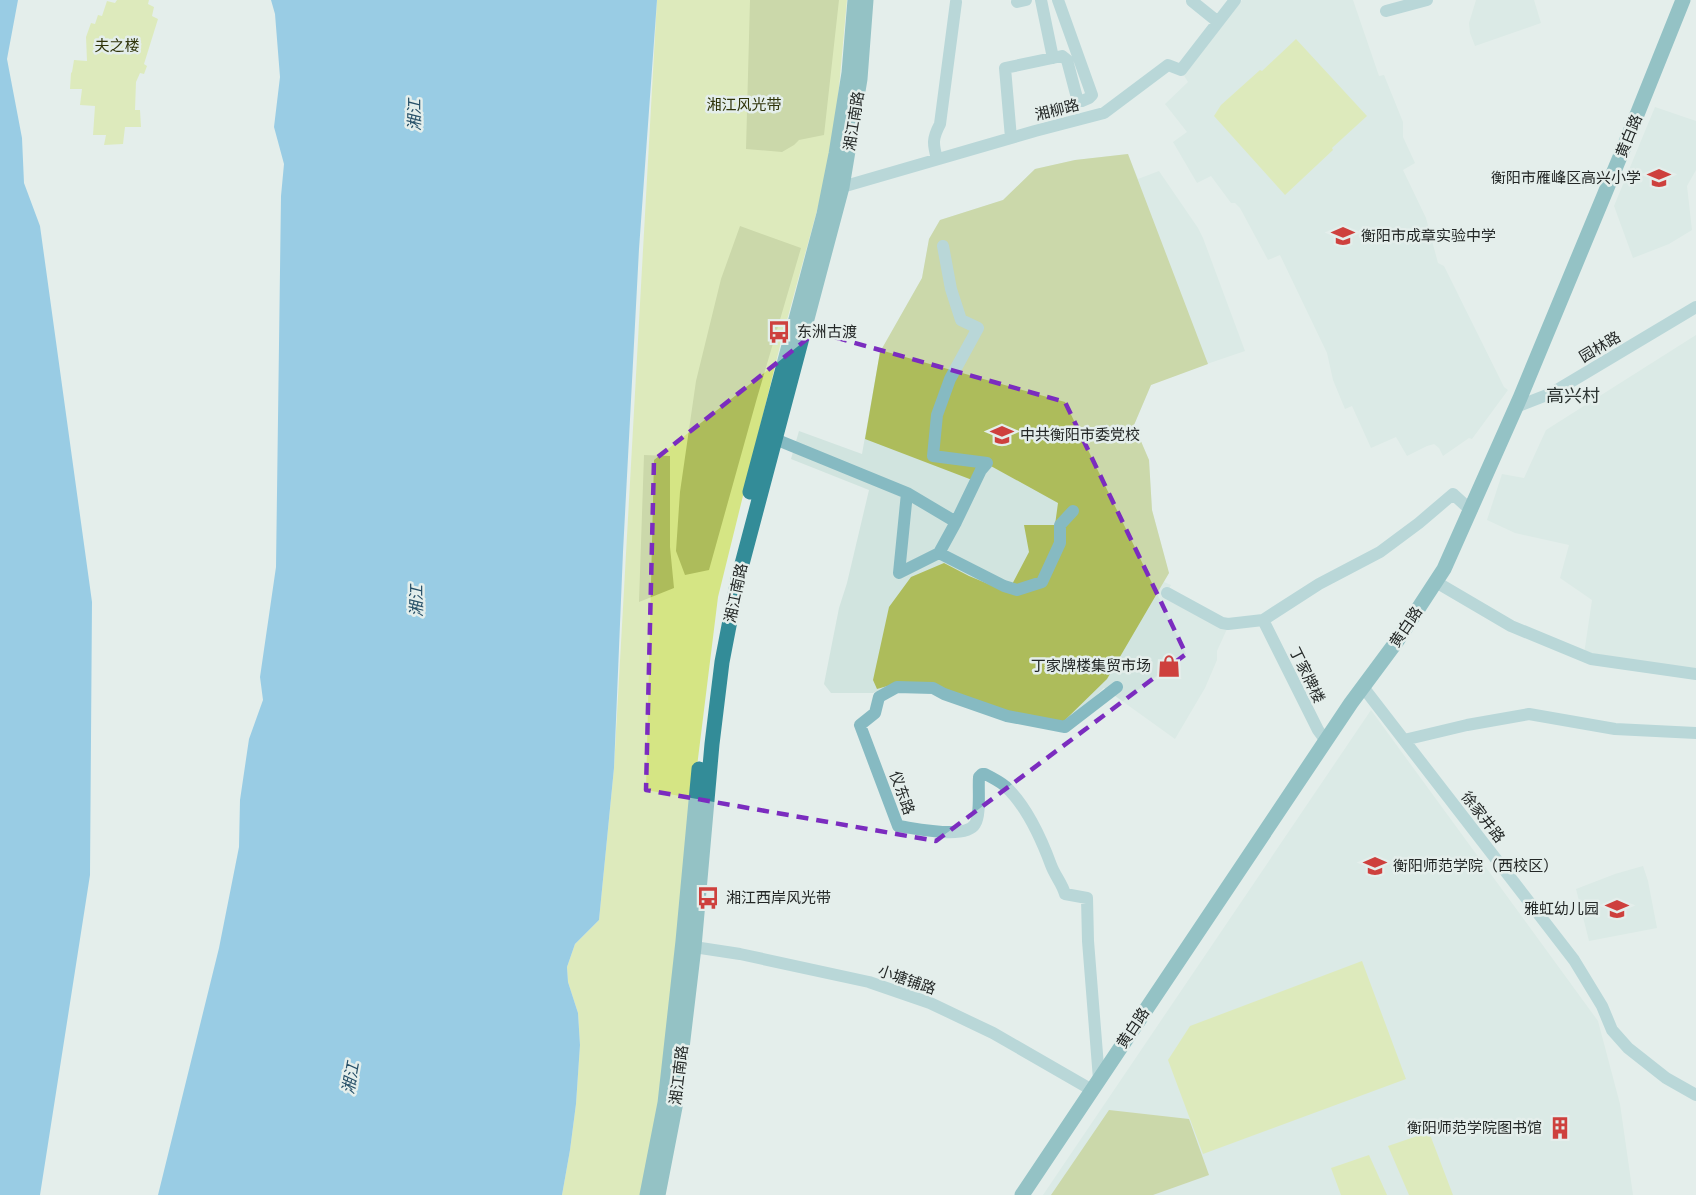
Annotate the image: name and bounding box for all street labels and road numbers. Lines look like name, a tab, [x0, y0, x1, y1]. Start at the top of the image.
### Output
street label: 湘江南路	[840, 90, 867, 152]
street label: 湘柳路	[1033, 96, 1081, 123]
street label: 黄白路	[1612, 112, 1645, 160]
street label: 园林路	[1576, 328, 1623, 365]
street label: 湘江南路	[721, 562, 750, 624]
street label: 黄白路	[1386, 603, 1425, 650]
street label: 丁家牌楼	[1287, 644, 1328, 705]
street label: 仪东路	[887, 769, 918, 817]
street label: 徐家井路	[1458, 788, 1509, 846]
street label: 小塘铺路	[876, 962, 938, 997]
street label: 黄白路	[1113, 1004, 1152, 1051]
street label: 湘江南路	[666, 1044, 691, 1106]

